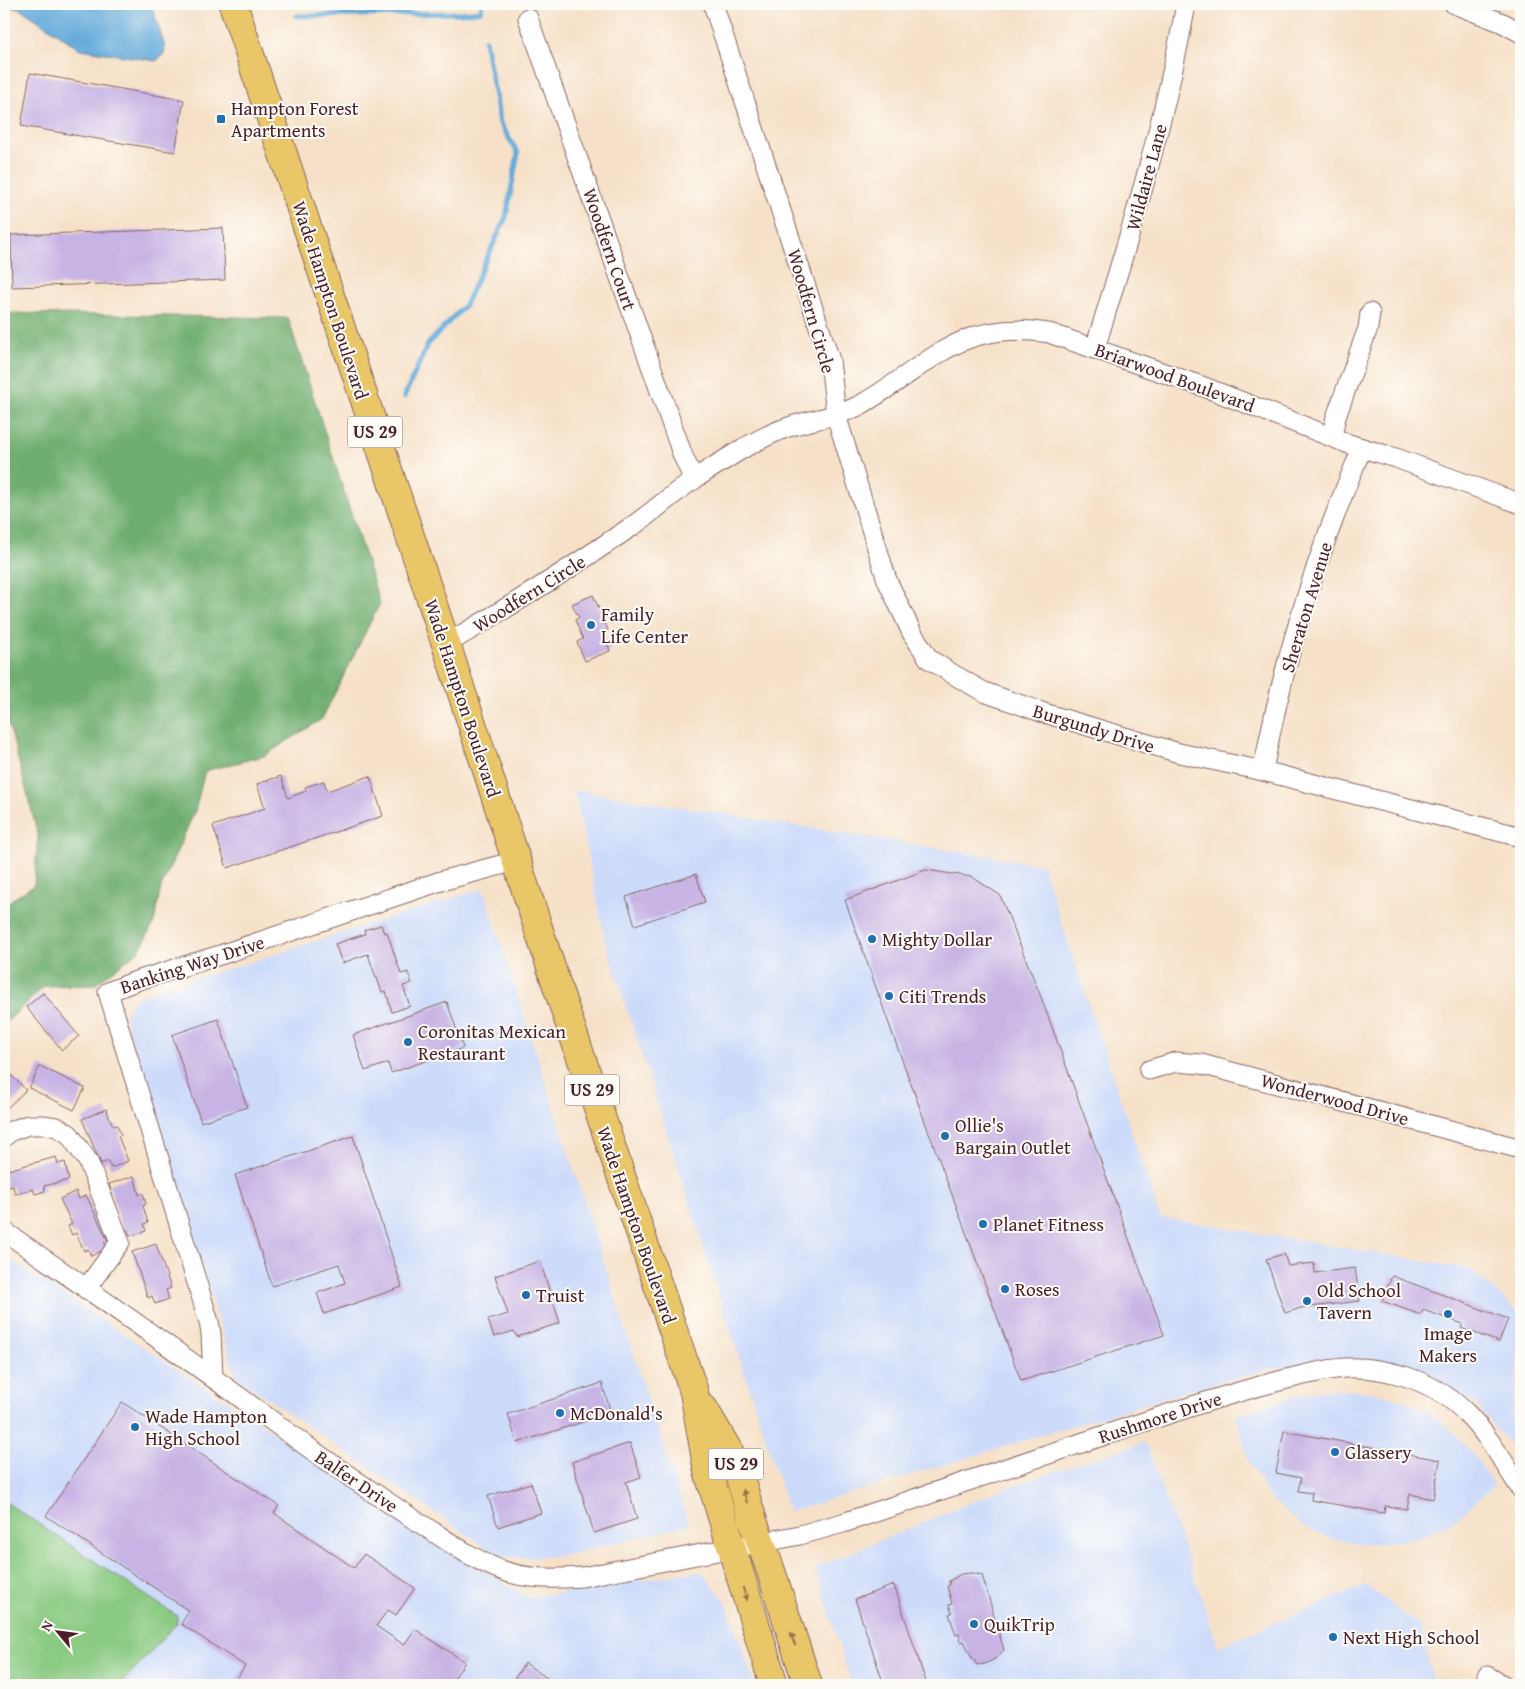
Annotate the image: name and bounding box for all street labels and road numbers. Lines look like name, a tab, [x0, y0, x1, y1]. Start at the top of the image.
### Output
street label: Wildaire Lane	[1118, 120, 1174, 234]
street label: Woodfern Court	[576, 184, 644, 314]
street label: Wade Hampton Boulevard	[286, 197, 377, 404]
street label: Woodfern Circle	[781, 246, 843, 377]
street label: Briarwood Boulevard	[1091, 335, 1260, 419]
road number: US 29	[348, 417, 402, 448]
street label: Sheraton Avenue	[1273, 538, 1339, 676]
street label: Woodfern Circle	[467, 547, 591, 639]
street label: Wade Hampton Boulevard	[418, 595, 509, 802]
street label: Burgundy Drive	[1030, 696, 1158, 760]
street label: Banking Way Drive	[116, 927, 268, 1001]
street label: Wonderwood Drive	[1258, 1066, 1412, 1132]
road number: US 29	[564, 1074, 620, 1106]
street label: Wade Hampton Boulevard	[590, 1123, 684, 1328]
street label: Rushmore Drive	[1095, 1384, 1225, 1450]
street label: Balfer Drive	[310, 1443, 404, 1519]
road number: US 29	[708, 1448, 764, 1480]

